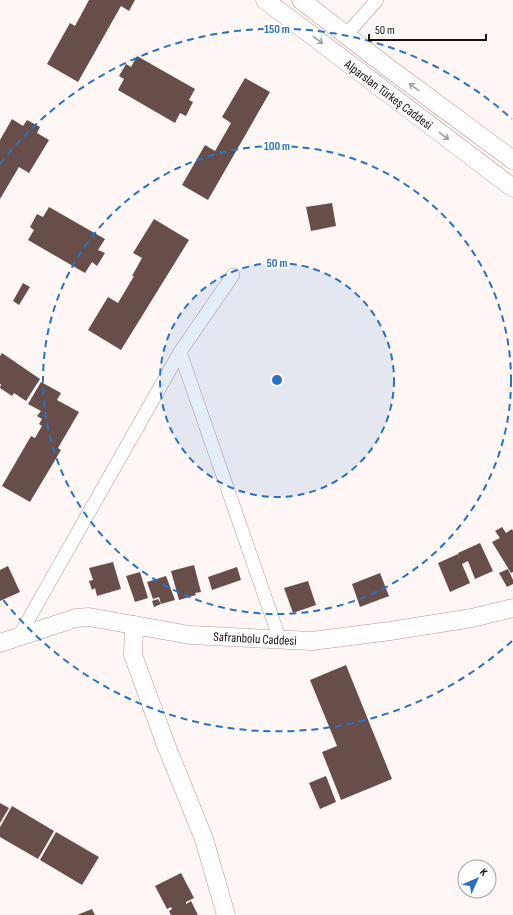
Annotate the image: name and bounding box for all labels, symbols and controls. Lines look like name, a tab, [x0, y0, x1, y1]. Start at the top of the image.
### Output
scale bar	[369, 16, 486, 42]
text: 150 m	[264, 22, 290, 37]
text: 50 m	[375, 23, 395, 38]
one-way arrow	[313, 36, 324, 45]
street label: Alparslan Türkeş Caddesi	[340, 56, 436, 133]
one-way arrow	[409, 83, 420, 91]
one-way arrow	[439, 131, 450, 140]
text: 100 m	[264, 139, 290, 154]
text: 50 m	[267, 256, 287, 271]
centre of rings	[270, 373, 284, 387]
street label: Safranbolu Caddesi	[213, 629, 297, 649]
north arrow	[457, 859, 497, 899]
text: K	[477, 866, 491, 879]

